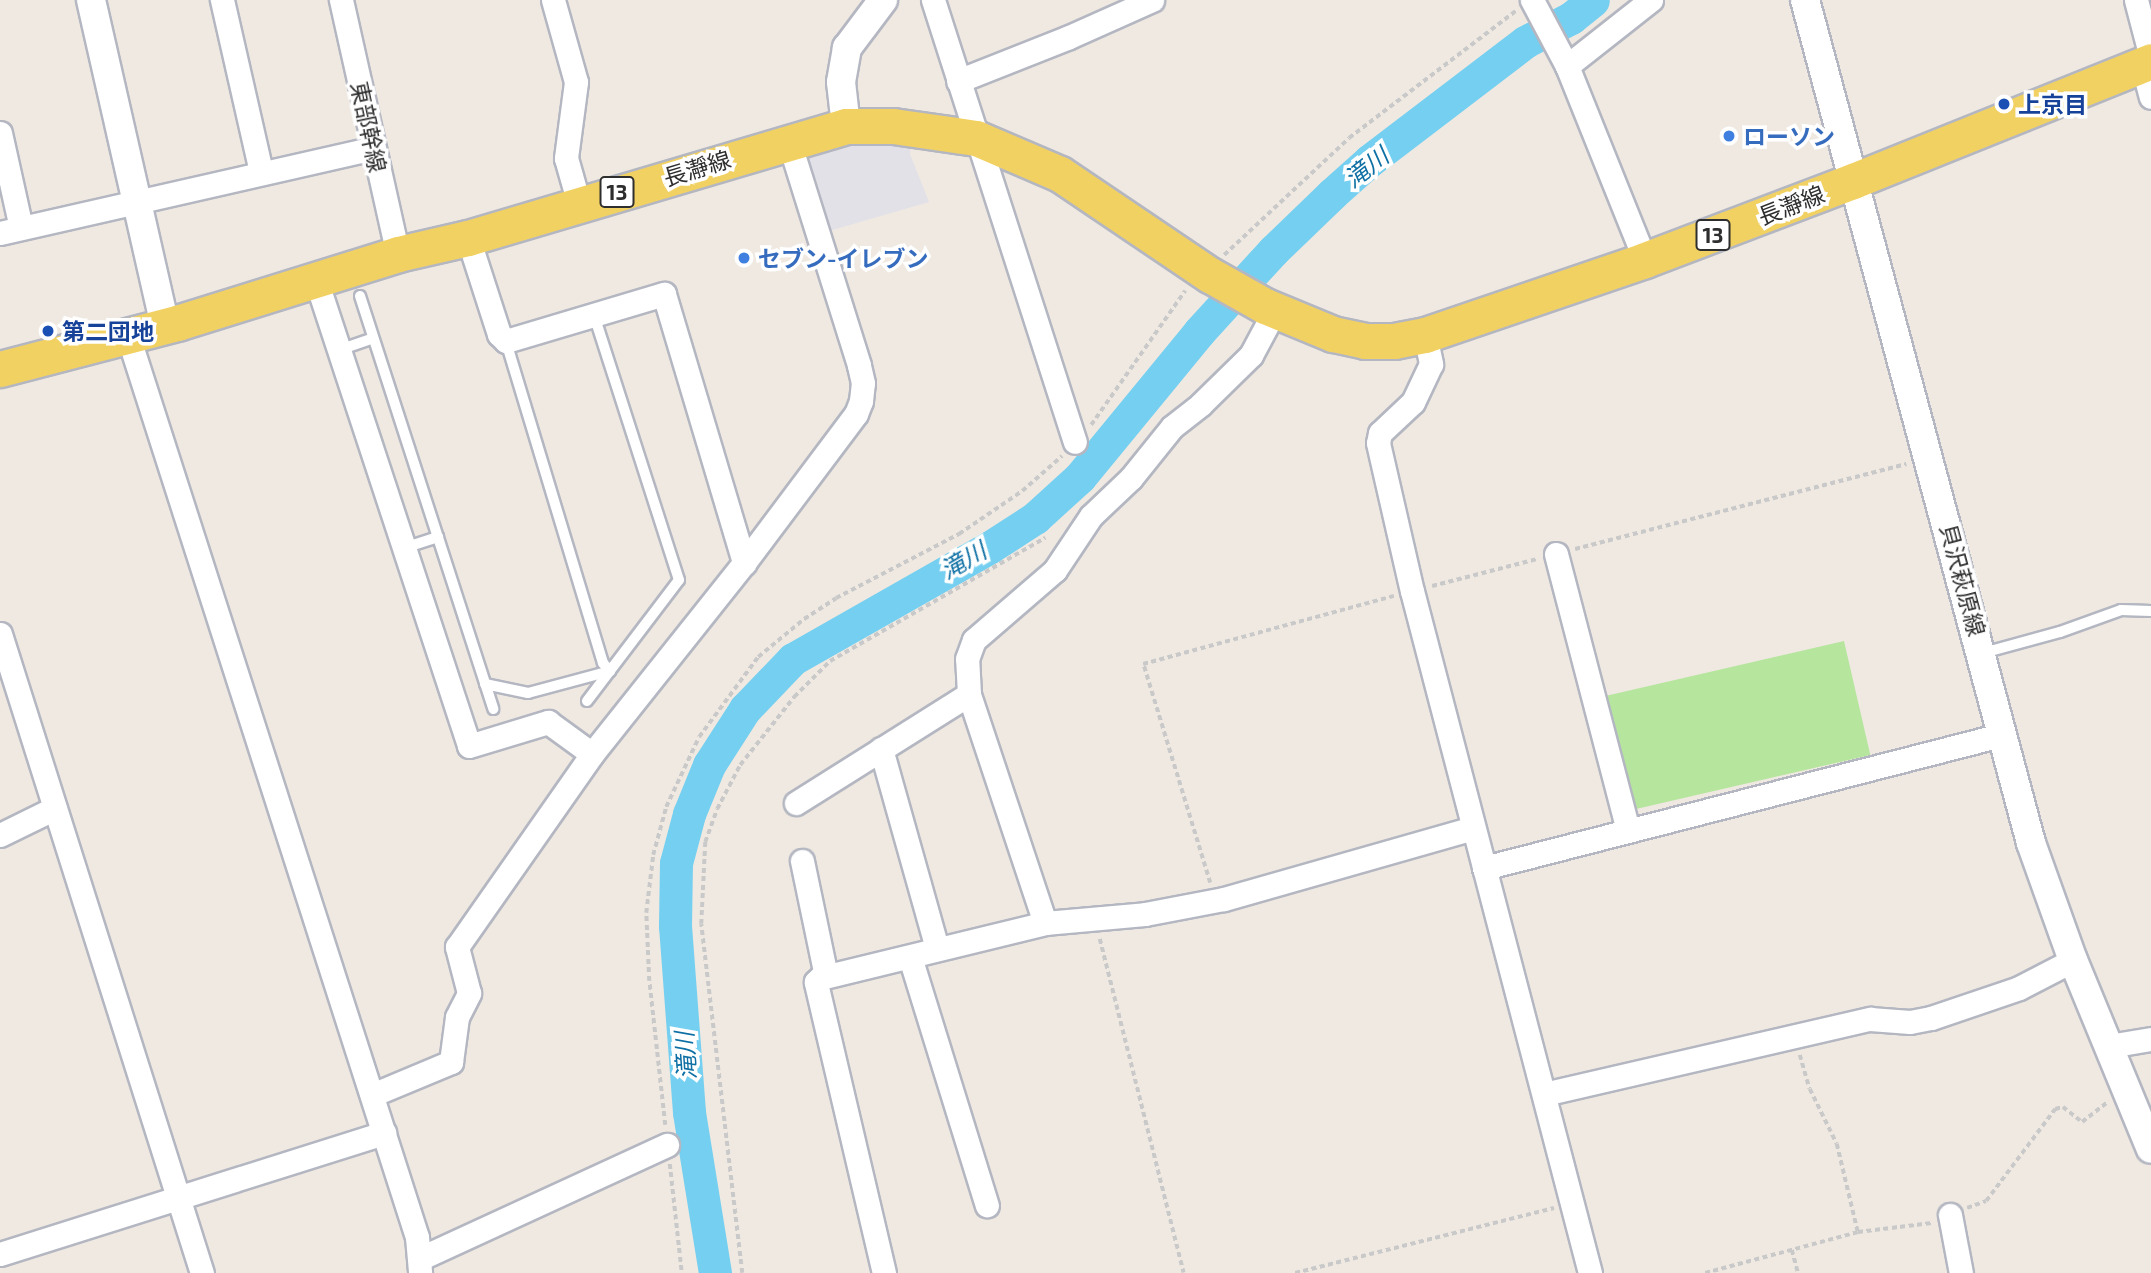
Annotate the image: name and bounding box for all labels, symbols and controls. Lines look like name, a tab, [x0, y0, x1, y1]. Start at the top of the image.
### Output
street label: 東部幹線	[346, 79, 392, 175]
place label: 上京目	[2018, 90, 2087, 118]
marker: 上京目	[1996, 96, 2012, 112]
place label: ローソン	[1743, 122, 1835, 150]
marker: ローソン	[1721, 128, 1737, 144]
water label: 滝川	[1338, 141, 1394, 193]
street label: 長瀞線	[660, 145, 734, 191]
road number: 13	[600, 174, 634, 210]
street label: 長瀞線	[1754, 180, 1828, 230]
road number: 13	[1696, 218, 1730, 252]
place label: セブン-イレブン	[758, 244, 929, 272]
marker: セブン-イレブン	[736, 250, 752, 266]
place label: 第二団地	[62, 317, 154, 345]
marker: 第二団地	[40, 323, 56, 339]
street label: 貝沢萩原線	[1935, 521, 1991, 639]
water label: 滝川	[935, 536, 991, 584]
water label: 滝川	[669, 1031, 701, 1081]

